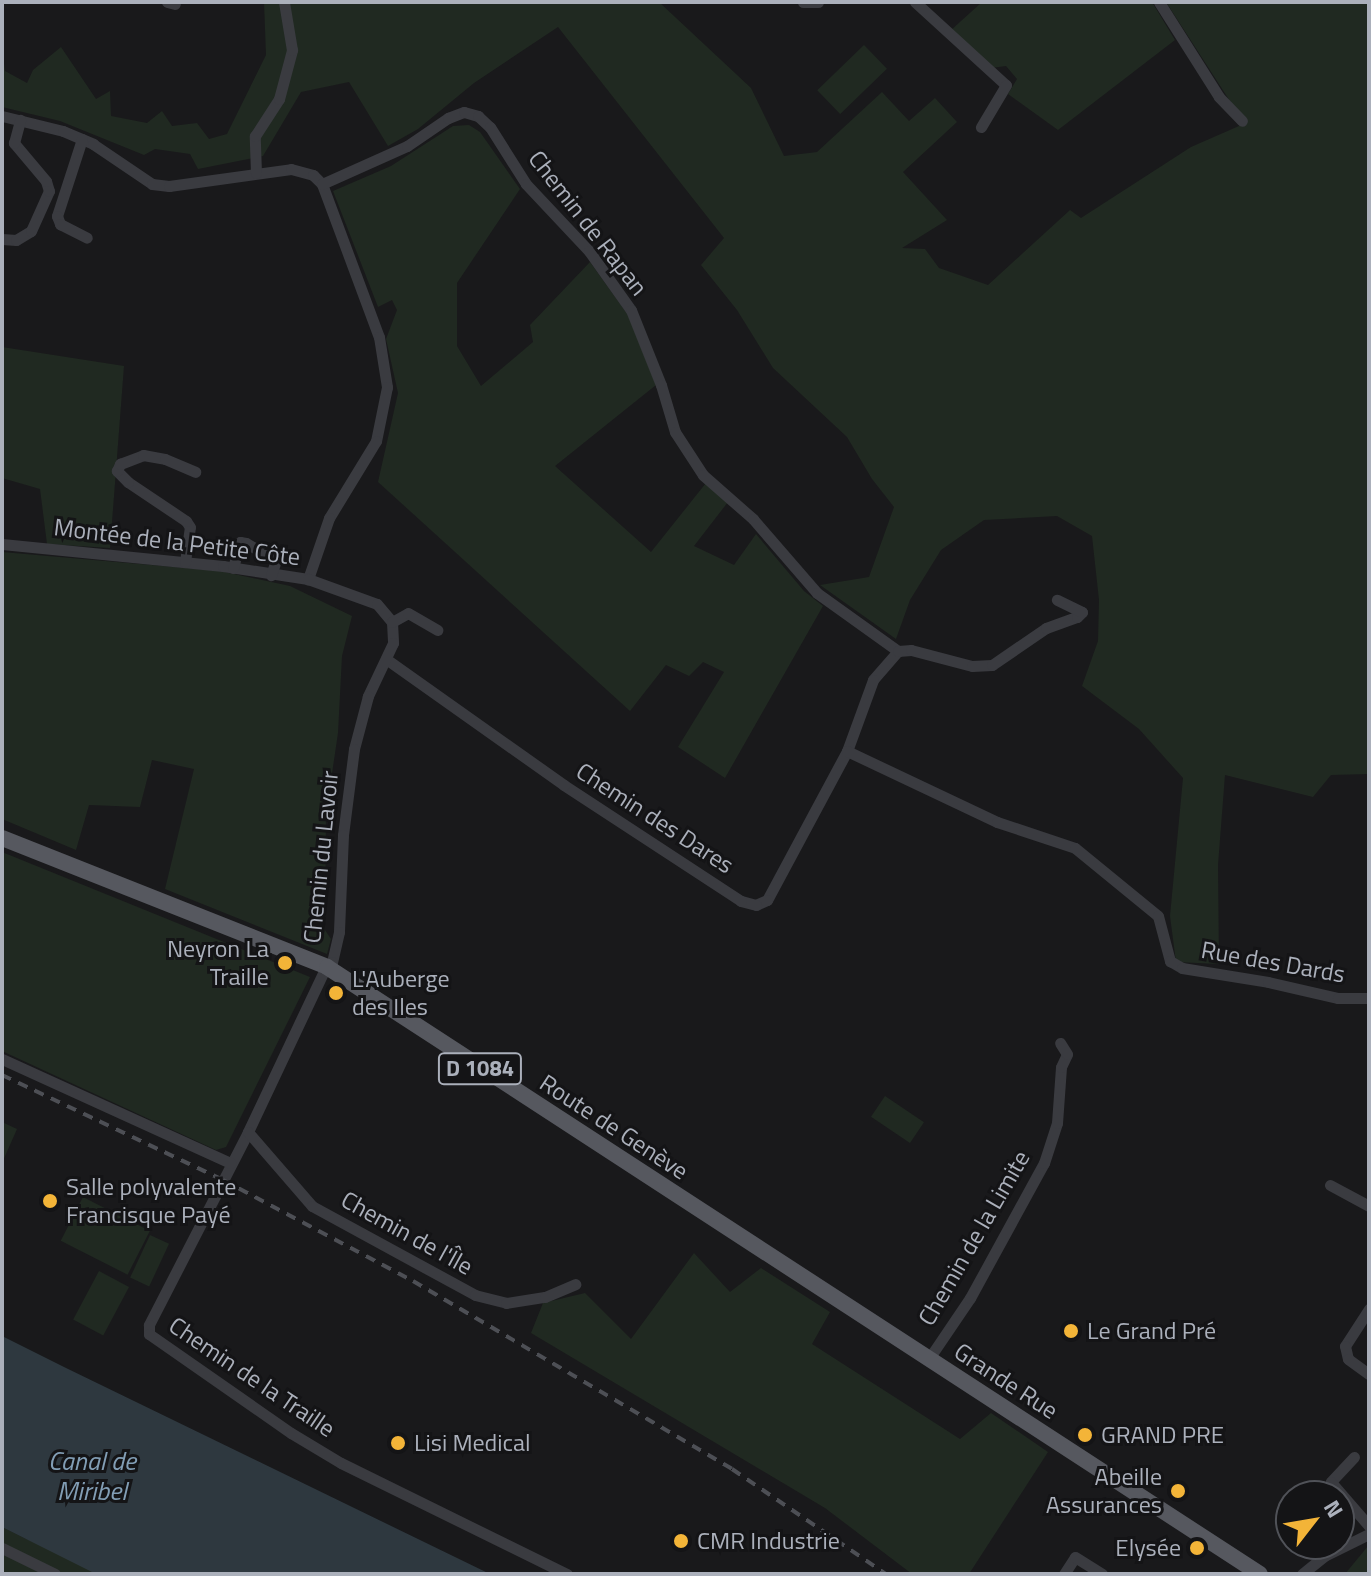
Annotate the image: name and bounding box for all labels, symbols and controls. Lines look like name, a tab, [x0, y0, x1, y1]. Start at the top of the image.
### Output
street label: Chemin de Rapan	[522, 145, 654, 301]
street label: Montée de la Petite Côte	[52, 513, 302, 571]
street label: Chemin des Dares	[571, 756, 739, 880]
street label: Chemin du Lavoir	[298, 769, 344, 945]
place label: Neyron La Traille	[167, 935, 269, 991]
street label: Rue des Dards	[1199, 935, 1347, 989]
marker: Neyron La Traille	[276, 954, 294, 972]
place label: L'Auberge des Iles	[352, 965, 450, 1021]
marker: L'Auberge des Iles	[327, 984, 345, 1002]
road number: D 1084	[436, 1051, 524, 1087]
street label: Route de Genève	[534, 1068, 694, 1186]
street label: Chemin de la Limite	[912, 1145, 1036, 1331]
place label: Salle polyvalente Francisque Payé	[66, 1173, 236, 1229]
street label: Chemin de l'Île	[336, 1185, 478, 1281]
marker: Salle polyvalente Francisque Payé	[41, 1192, 59, 1210]
street label: Chemin de la Traille	[164, 1311, 340, 1443]
place label: Le Grand Pré	[1087, 1317, 1216, 1345]
marker: Le Grand Pré	[1062, 1322, 1080, 1340]
street label: Grande Rue	[949, 1337, 1063, 1425]
place label: GRAND PRE	[1101, 1421, 1224, 1449]
marker: GRAND PRE	[1076, 1426, 1094, 1444]
place label: Lisi Medical	[414, 1429, 531, 1457]
marker: Lisi Medical	[389, 1434, 407, 1452]
water label: Canal de Miribel	[48, 1445, 136, 1506]
place label: Abeille Assurances	[1046, 1463, 1162, 1519]
north arrow	[1275, 1480, 1355, 1560]
marker: Abeille Assurances	[1169, 1482, 1187, 1500]
text: N	[1315, 1493, 1352, 1524]
place label: CMR Industrie	[697, 1527, 840, 1555]
marker: CMR Industrie	[672, 1532, 690, 1550]
place label: Elysée	[1115, 1534, 1181, 1562]
marker: Elysée	[1188, 1539, 1206, 1557]

